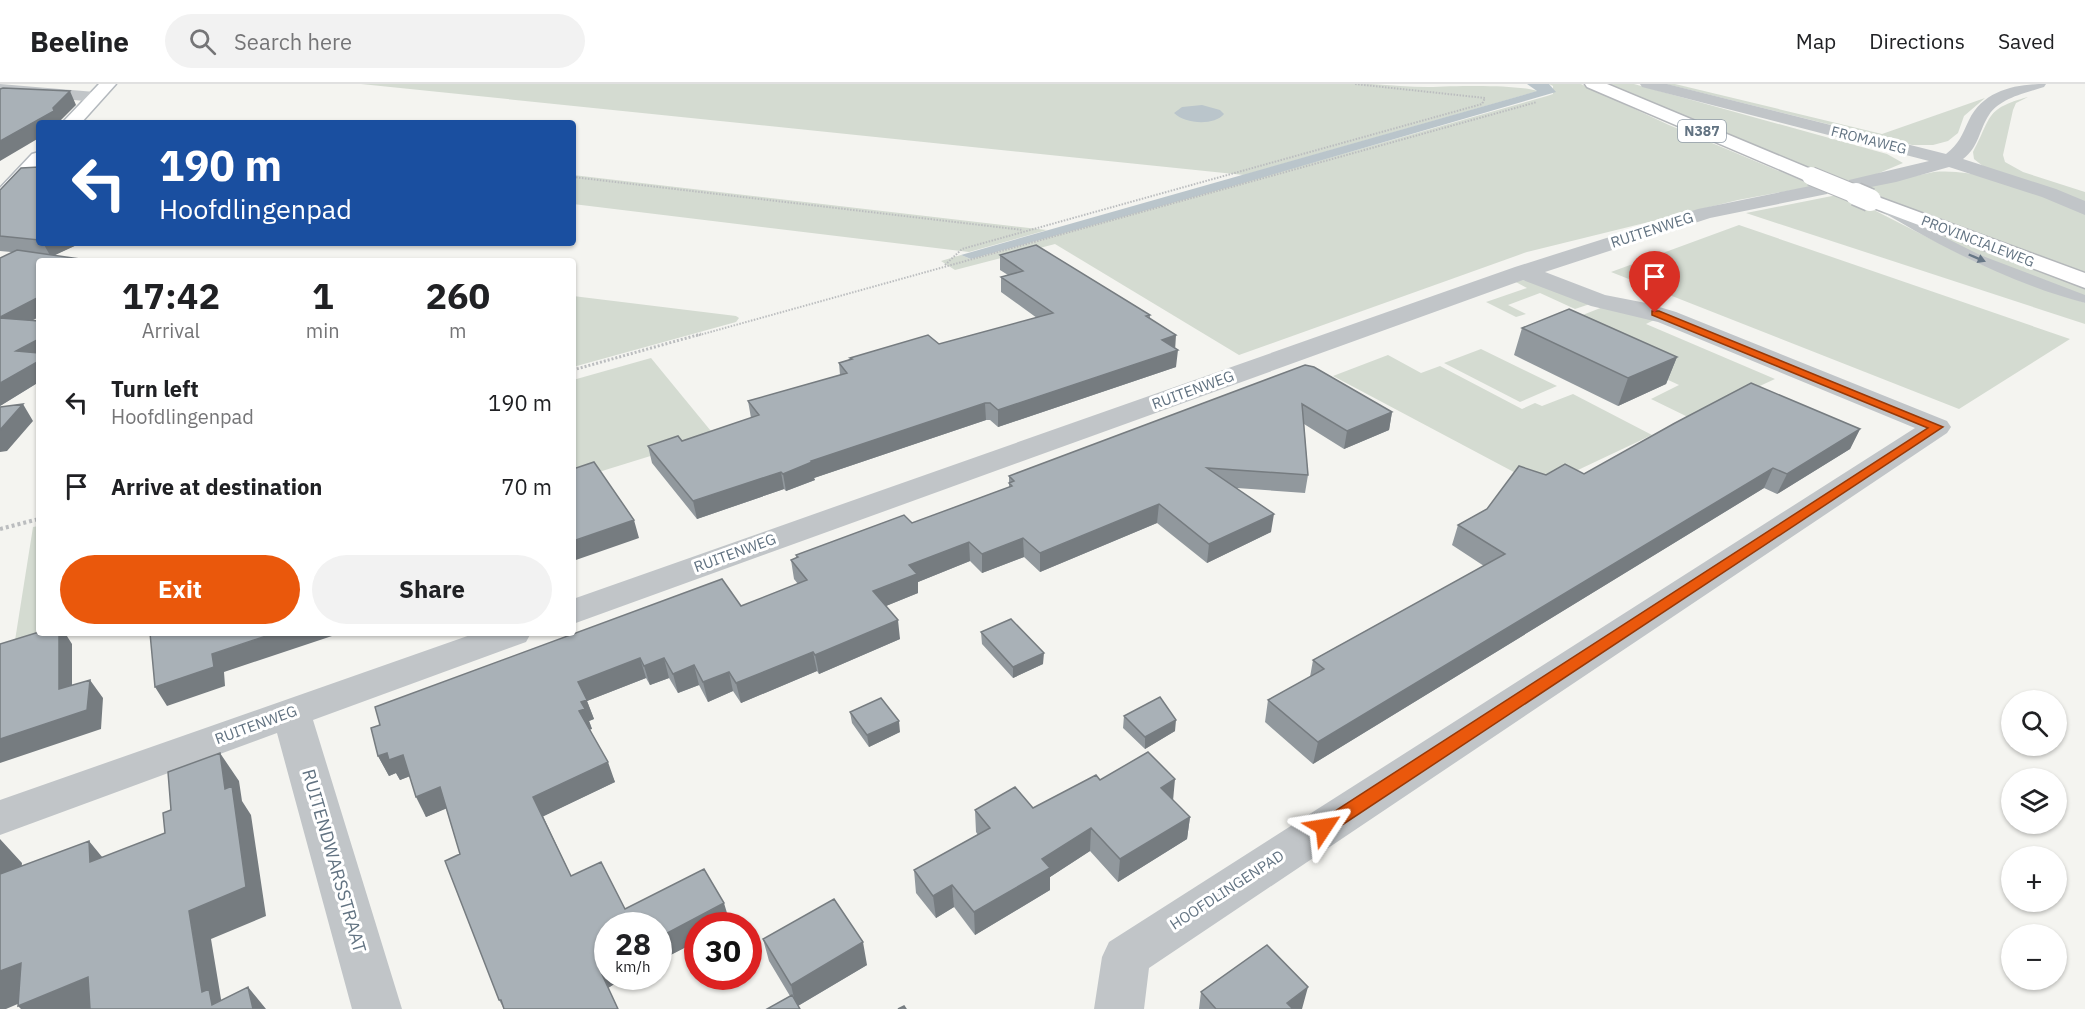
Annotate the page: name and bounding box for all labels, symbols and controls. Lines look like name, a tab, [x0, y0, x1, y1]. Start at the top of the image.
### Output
search box	[165, 14, 585, 68]
text: Beeline	[30, 23, 129, 60]
icon: search	[186, 25, 219, 58]
text: Search here	[234, 27, 352, 56]
text: Map	[1796, 27, 1836, 55]
text: Directions	[1869, 27, 1965, 55]
text: Saved	[1998, 27, 2055, 55]
road number: N387	[1678, 120, 1726, 142]
street label: FROMAWEG	[1829, 122, 1909, 158]
text: 190 m	[159, 138, 282, 193]
icon: left	[60, 144, 138, 222]
text: Hoofdlingenpad	[159, 191, 352, 226]
street label: RUITENWEG	[1608, 207, 1696, 252]
street label: PROVINCIALEWEG	[1919, 211, 2037, 271]
pin	[1629, 251, 1680, 313]
one-way arrow	[1968, 253, 1986, 263]
icon: arrive	[1638, 260, 1671, 293]
text: 17:42	[122, 272, 220, 319]
text: 1	[312, 272, 334, 319]
text: 260	[425, 272, 490, 319]
text: Arrival	[142, 317, 200, 344]
text: min	[306, 317, 340, 344]
text: m	[449, 317, 467, 344]
street label: RUITENWEG	[1149, 366, 1236, 413]
text: Turn left	[111, 374, 199, 403]
icon: left	[60, 386, 93, 419]
text: 190 m	[488, 388, 552, 417]
text: Hoofdlingenpad	[111, 403, 254, 430]
icon: arrive	[60, 470, 93, 503]
text: Arrive at destination	[111, 472, 322, 501]
text: 70 m	[501, 472, 552, 501]
street label: RUITENWEG	[691, 529, 778, 576]
button: Exit	[60, 555, 300, 624]
button: Share	[312, 555, 552, 624]
map controls	[2001, 690, 2067, 990]
button: search	[2001, 690, 2067, 756]
street label: RUITENWEG	[212, 701, 299, 748]
street label: RUITENDWARSSTRAAT	[297, 766, 372, 955]
button: layers	[2001, 768, 2067, 834]
position arrow	[1292, 795, 1356, 859]
street label: HOOFDLINGENPAD	[1166, 846, 1287, 934]
button: +	[2001, 846, 2067, 912]
speed limit sign: 30	[684, 912, 762, 990]
text: 28	[615, 924, 651, 963]
button: −	[2001, 924, 2067, 990]
text: km/h	[615, 957, 651, 976]

